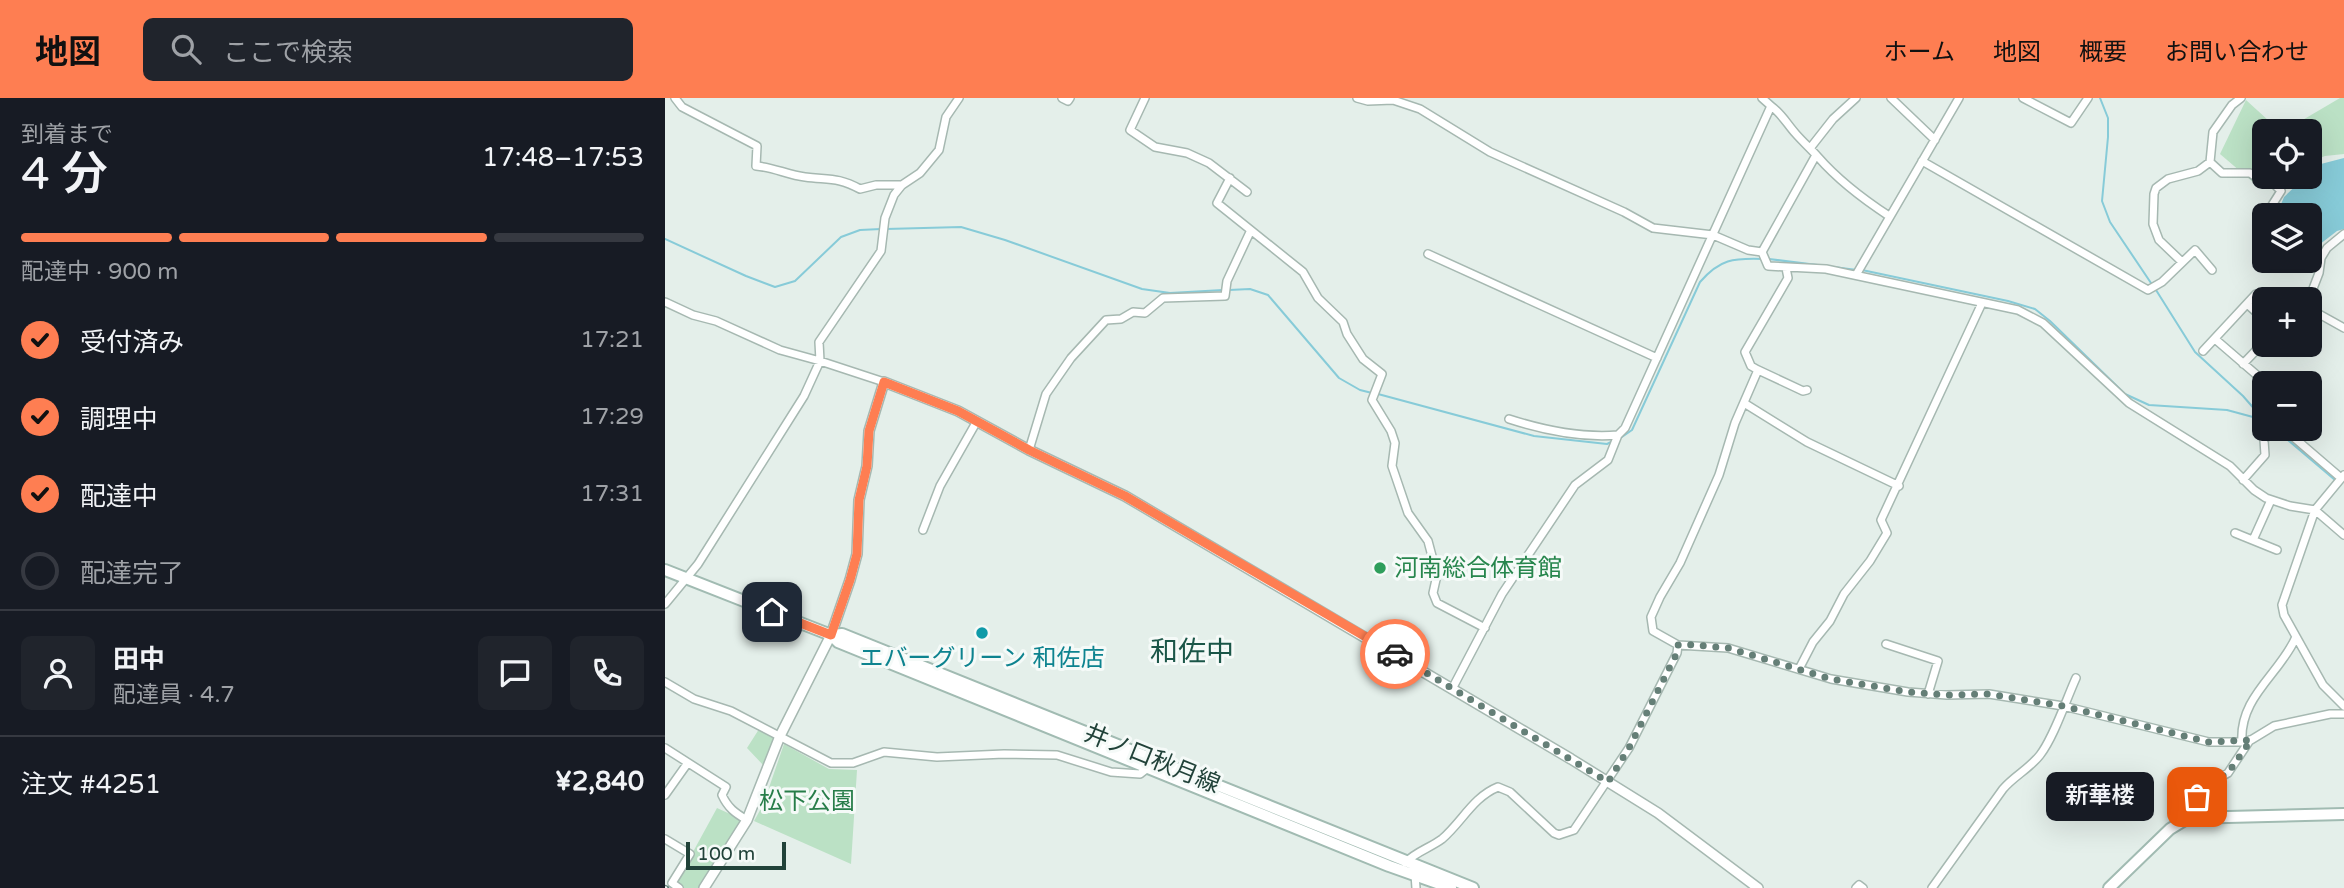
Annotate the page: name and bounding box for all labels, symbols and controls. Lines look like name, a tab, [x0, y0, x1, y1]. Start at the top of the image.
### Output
search box	[143, 18, 633, 81]
icon: search	[167, 30, 205, 68]
text: 地図	[35, 33, 101, 72]
text: ここで検索	[223, 37, 353, 68]
text: ホーム	[1884, 38, 1955, 67]
text: 地図	[1993, 38, 2041, 67]
text: 概要	[2079, 38, 2127, 67]
text: お問い合わせ	[2165, 38, 2309, 67]
map controls	[2252, 119, 2322, 441]
button: locate	[2252, 119, 2322, 189]
text: 到着まで	[21, 121, 113, 149]
text: 17:48–17:53	[482, 142, 644, 173]
text: 4 分	[21, 147, 108, 202]
button: layers	[2252, 203, 2322, 273]
text: 配達中 · 900 m	[21, 258, 178, 286]
button: +	[2252, 287, 2322, 357]
icon: check	[21, 321, 59, 359]
text: 17:21	[580, 326, 644, 354]
text: 受付済み	[80, 327, 184, 358]
button: −	[2252, 371, 2322, 441]
icon: check	[21, 398, 59, 436]
text: 17:29	[580, 403, 644, 431]
text: 調理中	[80, 404, 158, 435]
icon: check	[21, 475, 59, 513]
text: 17:31	[580, 480, 644, 508]
text: 配達中	[80, 481, 158, 512]
place label: 河南総合体育館	[1394, 554, 1562, 583]
text: 配達完了	[80, 558, 184, 589]
marker: 河南総合体育館	[1372, 560, 1388, 576]
pin	[742, 582, 802, 642]
icon: home	[753, 593, 791, 631]
courier	[1360, 619, 1430, 689]
marker: エバーグリーン 和佐店	[974, 625, 990, 641]
district label: 和佐中	[1150, 635, 1234, 669]
icon: car	[1376, 635, 1414, 673]
button: person	[21, 636, 95, 710]
button: chat	[478, 636, 552, 710]
button: phone	[570, 636, 644, 710]
text: 田中	[113, 644, 165, 675]
place label: エバーグリーン 和佐店	[859, 644, 1105, 673]
text: 配達員 · 4.7	[113, 681, 235, 709]
street label: 井ノ口秋月線	[1080, 719, 1224, 799]
text: ¥2,840	[555, 766, 644, 797]
pin	[2167, 767, 2227, 827]
text: 注文 #4251	[21, 769, 161, 800]
callout: 新華楼	[2047, 772, 2155, 822]
icon: bag	[2178, 778, 2216, 816]
text: 新華楼	[2066, 782, 2135, 810]
park label: 松下公園	[759, 787, 855, 816]
scale bar	[686, 839, 786, 871]
text: 100 m	[697, 843, 755, 865]

